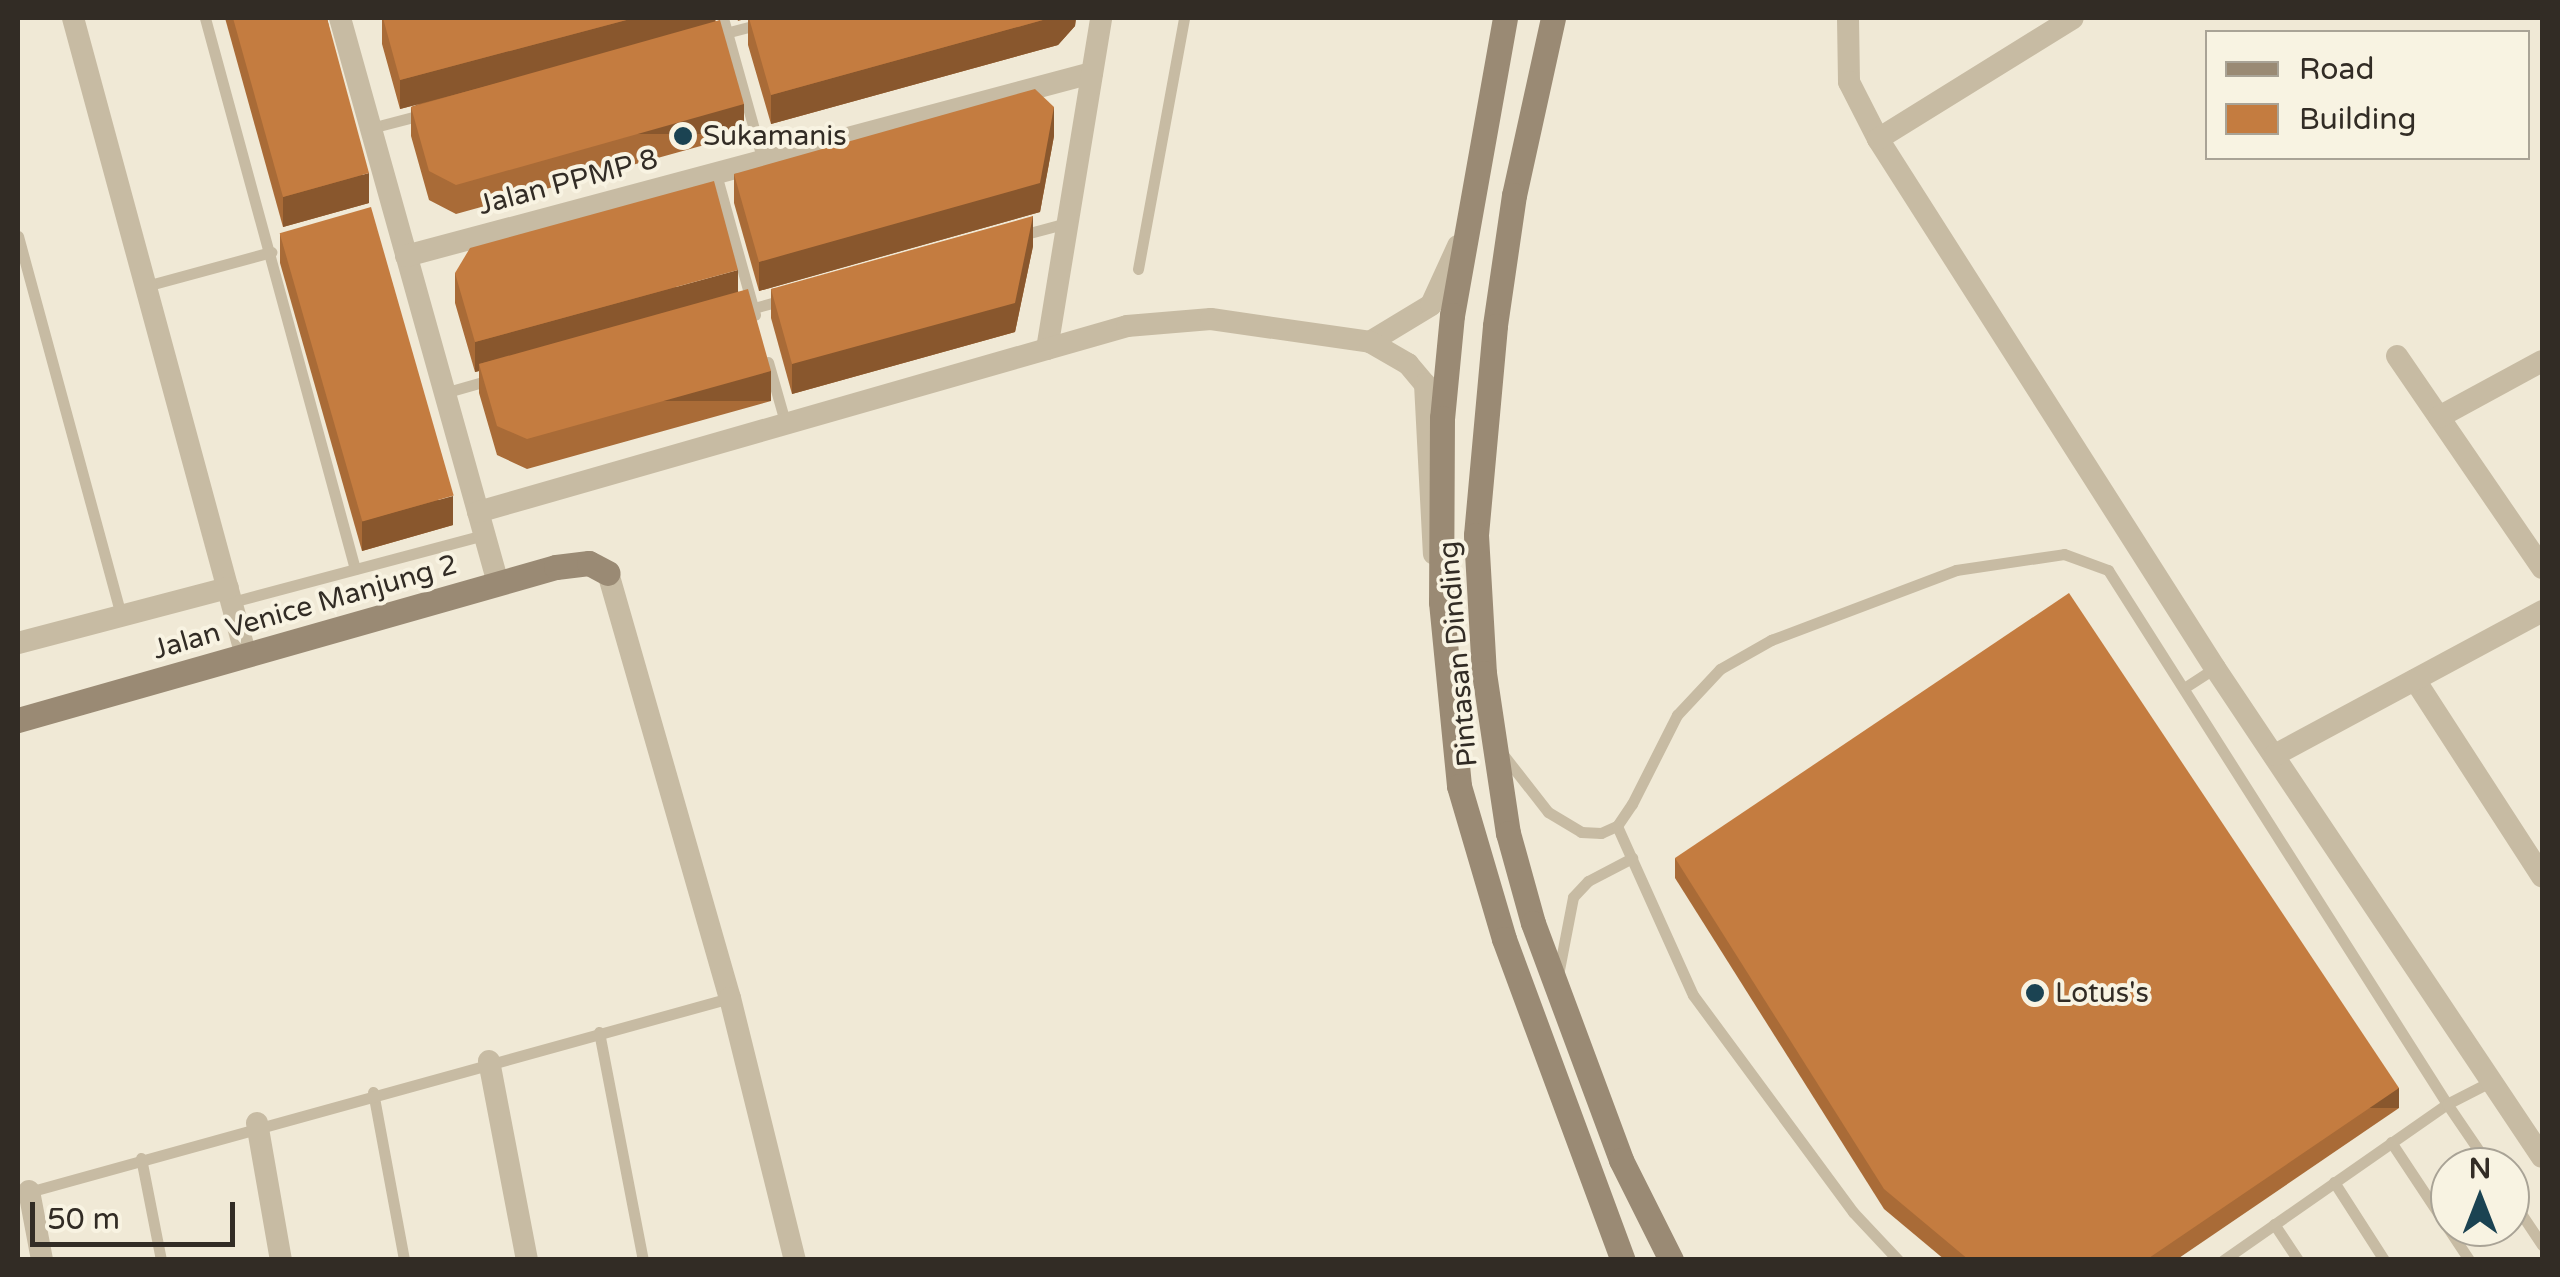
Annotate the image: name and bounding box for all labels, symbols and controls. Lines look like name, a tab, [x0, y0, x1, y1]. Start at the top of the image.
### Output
legend	[2205, 30, 2530, 160]
text: Road	[2299, 51, 2374, 88]
text: Building	[2299, 101, 2416, 138]
place label: Sukamanis	[703, 119, 847, 153]
marker: Sukamanis	[672, 125, 694, 147]
street label: Jalan PPMP 8	[475, 142, 661, 222]
street label: Pintasan Dinding	[1431, 540, 1485, 768]
street label: Jalan Venice Manjung 2	[149, 547, 461, 667]
place label: Lotus's	[2055, 976, 2149, 1010]
marker: Lotus's	[2024, 982, 2046, 1004]
north arrow	[2430, 1147, 2530, 1247]
text: N	[2469, 1152, 2491, 1186]
scale bar	[35, 1182, 240, 1244]
text: 50 m	[47, 1201, 120, 1238]

